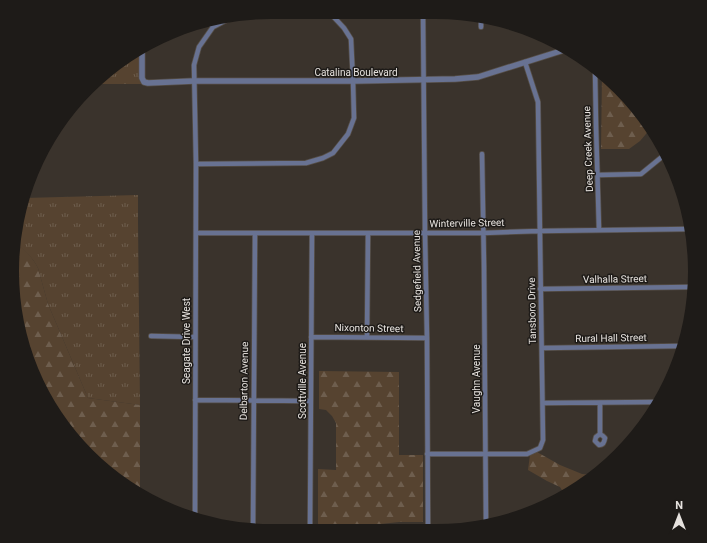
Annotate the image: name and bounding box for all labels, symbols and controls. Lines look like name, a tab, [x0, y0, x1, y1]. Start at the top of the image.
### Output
street label: Catalina Boulevard	[314, 67, 398, 78]
street label: Deep Creek Avenue	[581, 106, 595, 192]
street label: Winterville Street	[429, 217, 505, 229]
street label: Sedgefield Avenue	[411, 230, 423, 312]
street label: Valhalla Street	[583, 273, 647, 285]
street label: Tansboro Drive	[526, 278, 538, 344]
street label: Seagate Drive West	[181, 298, 192, 384]
street label: Nixonton Street	[334, 322, 404, 334]
street label: Rural Hall Street	[575, 332, 647, 344]
street label: Delbarton Avenue	[238, 342, 250, 420]
street label: Scottville Avenue	[297, 343, 308, 419]
street label: Vaughn Avenue	[471, 345, 482, 413]
north arrow	[659, 495, 699, 535]
text: N	[675, 499, 683, 512]

